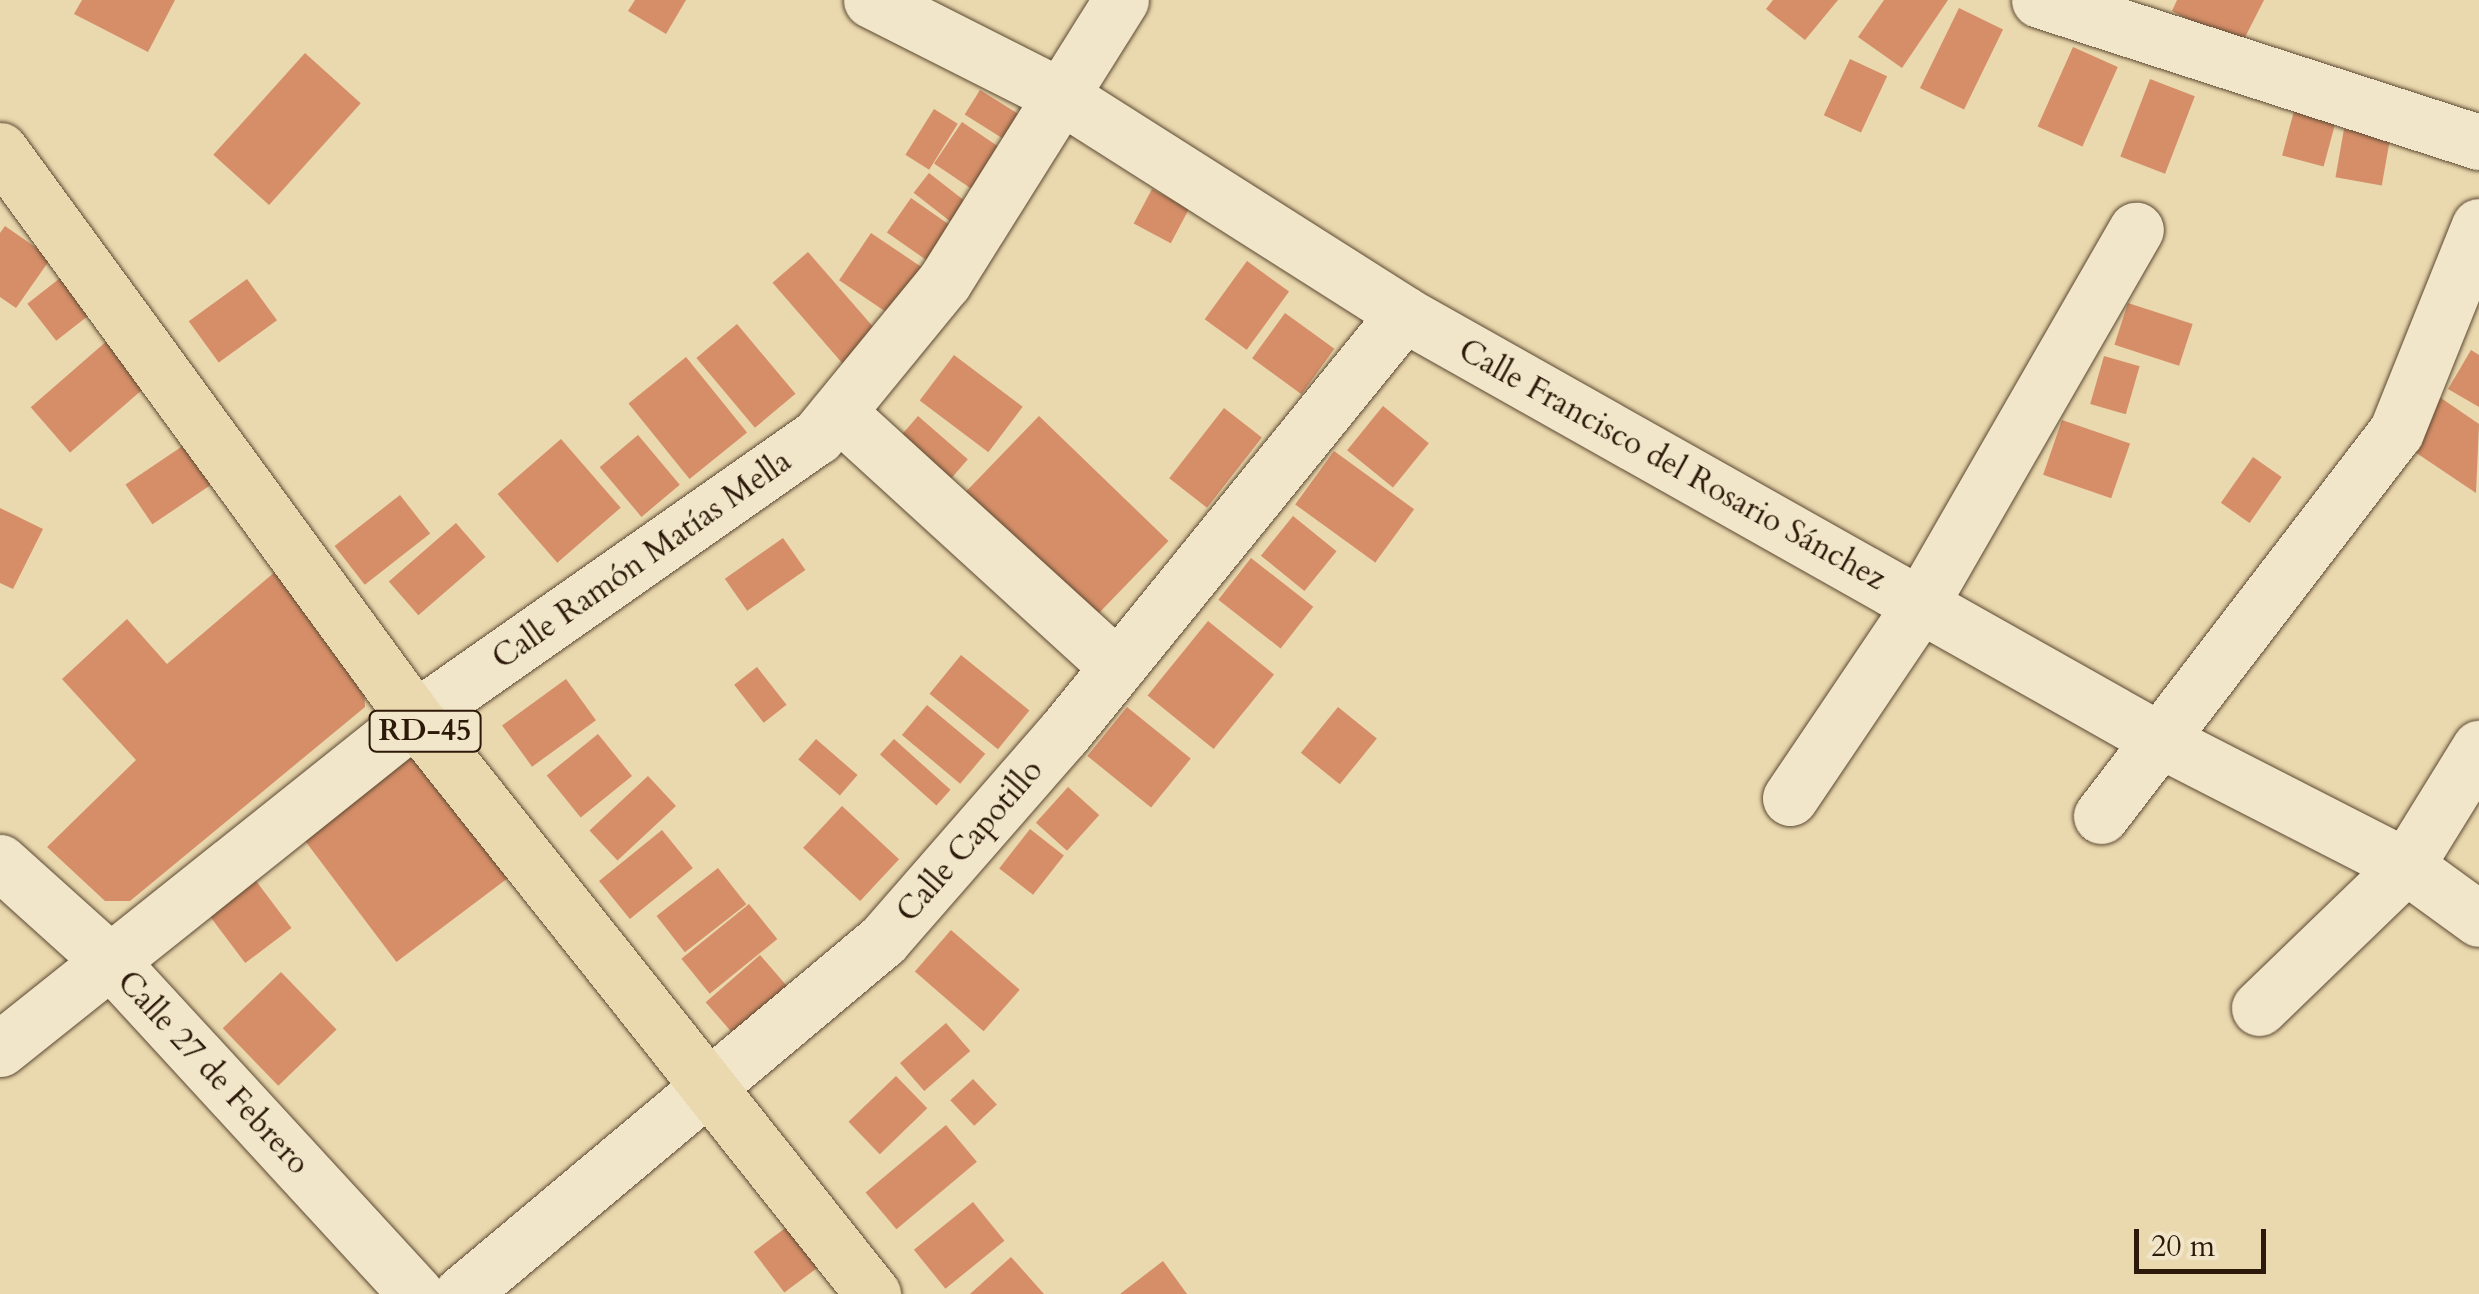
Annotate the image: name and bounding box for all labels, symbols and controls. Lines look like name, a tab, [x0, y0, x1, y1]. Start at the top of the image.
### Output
street label: Calle Francisco del Rosario Sánchez	[1452, 331, 1892, 599]
street label: Calle Ramón Matías Mella	[485, 442, 799, 678]
road number: RD-45	[368, 706, 482, 756]
street label: Calle Capotillo	[889, 752, 1051, 930]
street label: Calle 27 de Febrero	[109, 963, 317, 1183]
scale bar	[2139, 1209, 2272, 1271]
text: 20 m	[2151, 1226, 2215, 1267]

